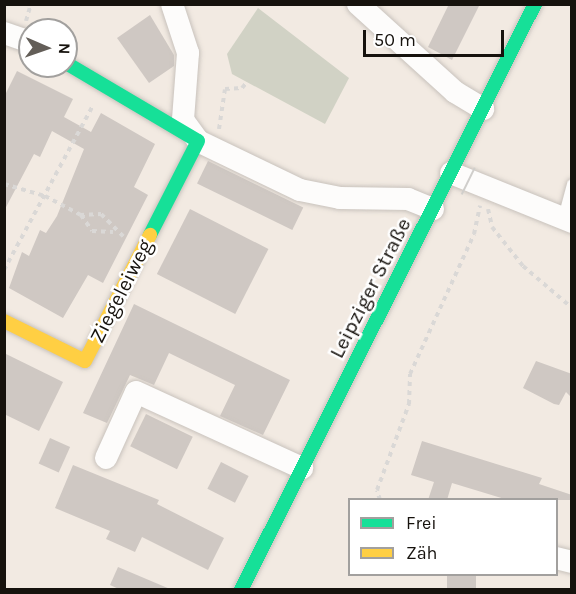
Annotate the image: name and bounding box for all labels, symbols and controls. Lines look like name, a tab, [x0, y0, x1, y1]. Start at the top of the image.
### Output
north arrow	[18, 18, 78, 78]
scale bar	[366, 18, 507, 56]
text: 50 m	[374, 29, 416, 51]
text: N	[55, 42, 74, 55]
street label: Leipziger Straße	[324, 214, 416, 362]
street label: Ziegeleiweg	[84, 235, 158, 347]
legend	[348, 498, 558, 576]
text: Frei	[406, 512, 437, 534]
text: Zäh	[406, 542, 437, 564]

